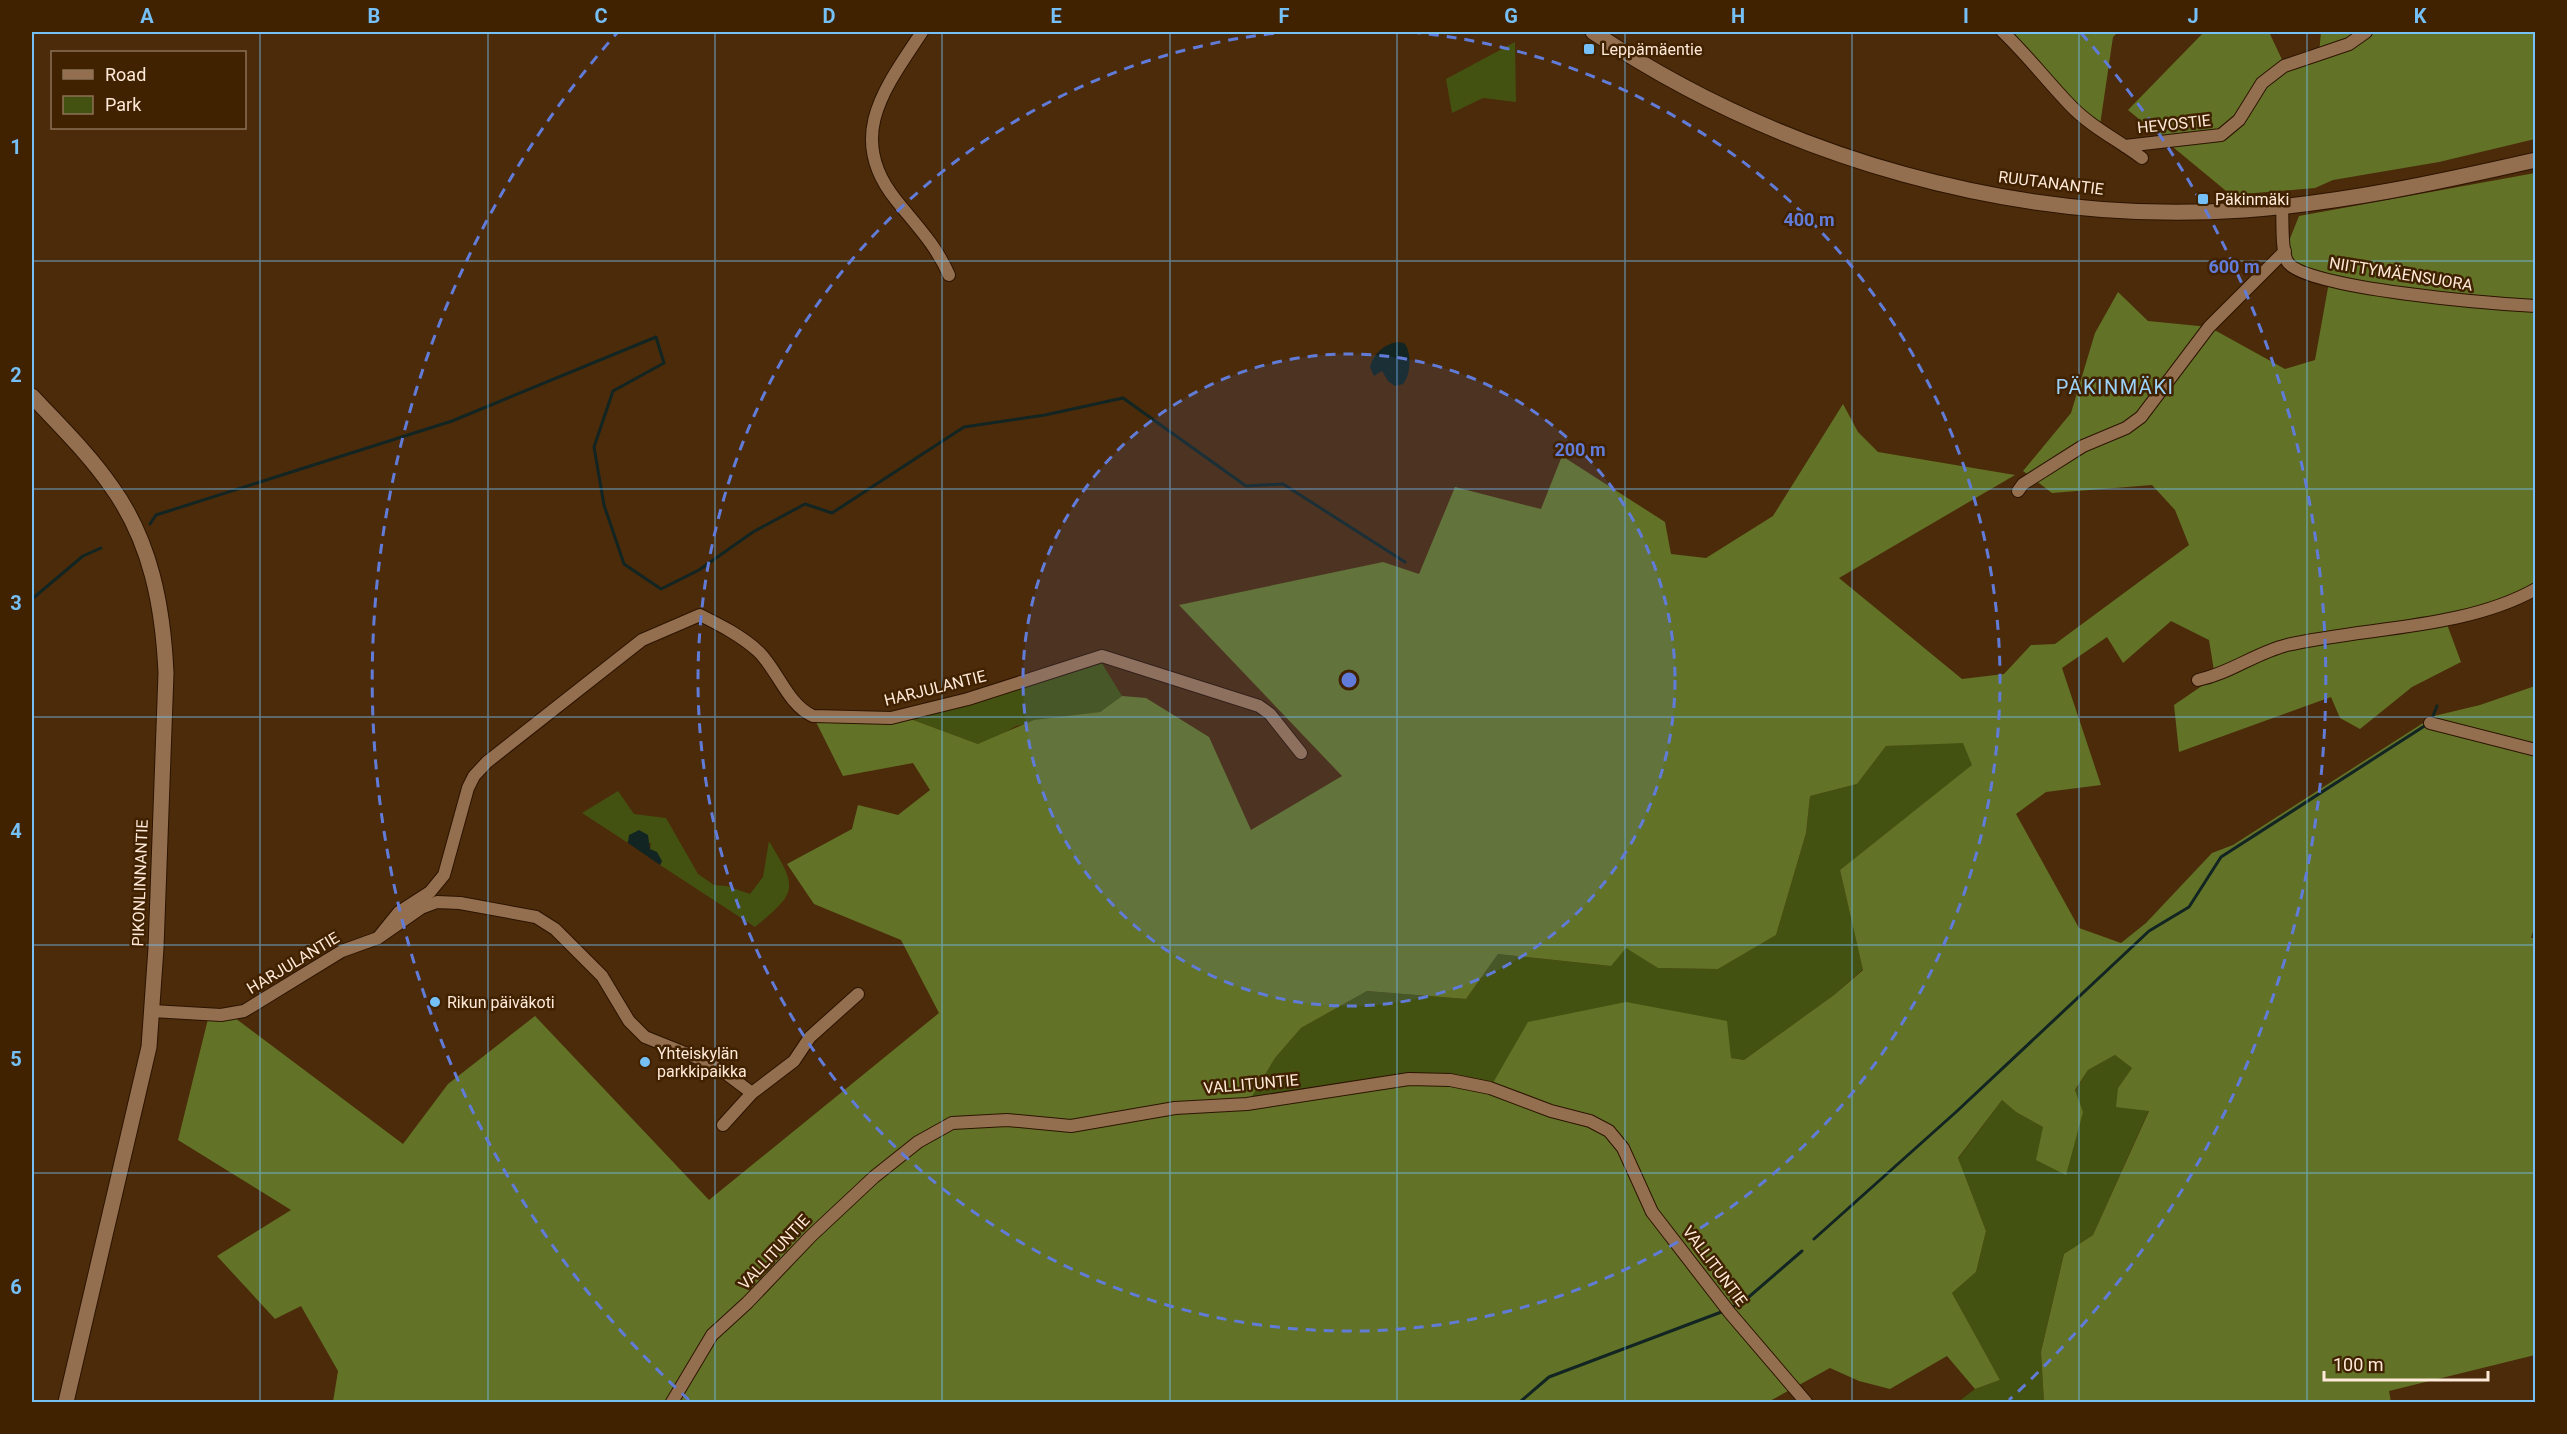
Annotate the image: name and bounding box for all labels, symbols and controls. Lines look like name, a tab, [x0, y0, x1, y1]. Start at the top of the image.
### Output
text: A	[140, 4, 154, 28]
text: B	[368, 4, 380, 28]
text: C	[594, 4, 608, 28]
text: D	[823, 4, 836, 28]
text: E	[1050, 4, 1062, 28]
text: F	[1279, 4, 1290, 28]
text: G	[1504, 4, 1518, 28]
text: H	[1731, 4, 1745, 28]
text: I	[1963, 4, 1969, 28]
text: J	[2187, 4, 2199, 28]
text: K	[2414, 4, 2427, 28]
place label: Leppämäentie	[1601, 40, 1702, 59]
marker: Leppämäentie	[1582, 42, 1596, 56]
legend	[51, 51, 246, 129]
text: Road	[105, 64, 146, 85]
text: Park	[105, 94, 142, 115]
street label: HEVOSTIE	[2136, 111, 2212, 137]
text: 1	[10, 135, 22, 159]
street label: RUUTANANTIE	[1997, 167, 2105, 199]
place label: Päkinmäki	[2215, 190, 2289, 209]
marker: Päkinmäki	[2196, 192, 2210, 206]
text: 400 m	[1783, 209, 1835, 230]
street label: NIITTYMÄENSUORA	[2328, 253, 2475, 295]
text: 600 m	[2208, 256, 2260, 277]
text: 2	[10, 363, 22, 387]
district label: PÄKINMÄKI	[2056, 375, 2174, 399]
text: 200 m	[1554, 439, 1606, 460]
text: 3	[10, 591, 22, 615]
street label: HARJULANTIE	[882, 666, 988, 710]
centre of rings	[1339, 670, 1359, 690]
text: 4	[10, 819, 22, 843]
street label: PIKONLINNANTIE	[128, 819, 152, 947]
street label: HARJULANTIE	[243, 928, 343, 998]
place label: Rikun päiväkoti	[447, 993, 555, 1012]
marker: Rikun päiväkoti	[428, 995, 442, 1009]
place label: Yhteiskylän parkkipaikka	[657, 1044, 747, 1081]
text: 5	[10, 1047, 22, 1071]
marker: Yhteiskylän parkkipaikka	[638, 1055, 652, 1069]
street label: VALLITUNTIE	[1203, 1070, 1299, 1098]
street label: VALLITUNTIE	[734, 1211, 814, 1293]
street label: VALLITUNTIE	[1679, 1222, 1751, 1310]
text: 6	[10, 1275, 22, 1299]
scale bar	[2324, 1344, 2488, 1382]
text: 100 m	[2333, 1354, 2384, 1375]

